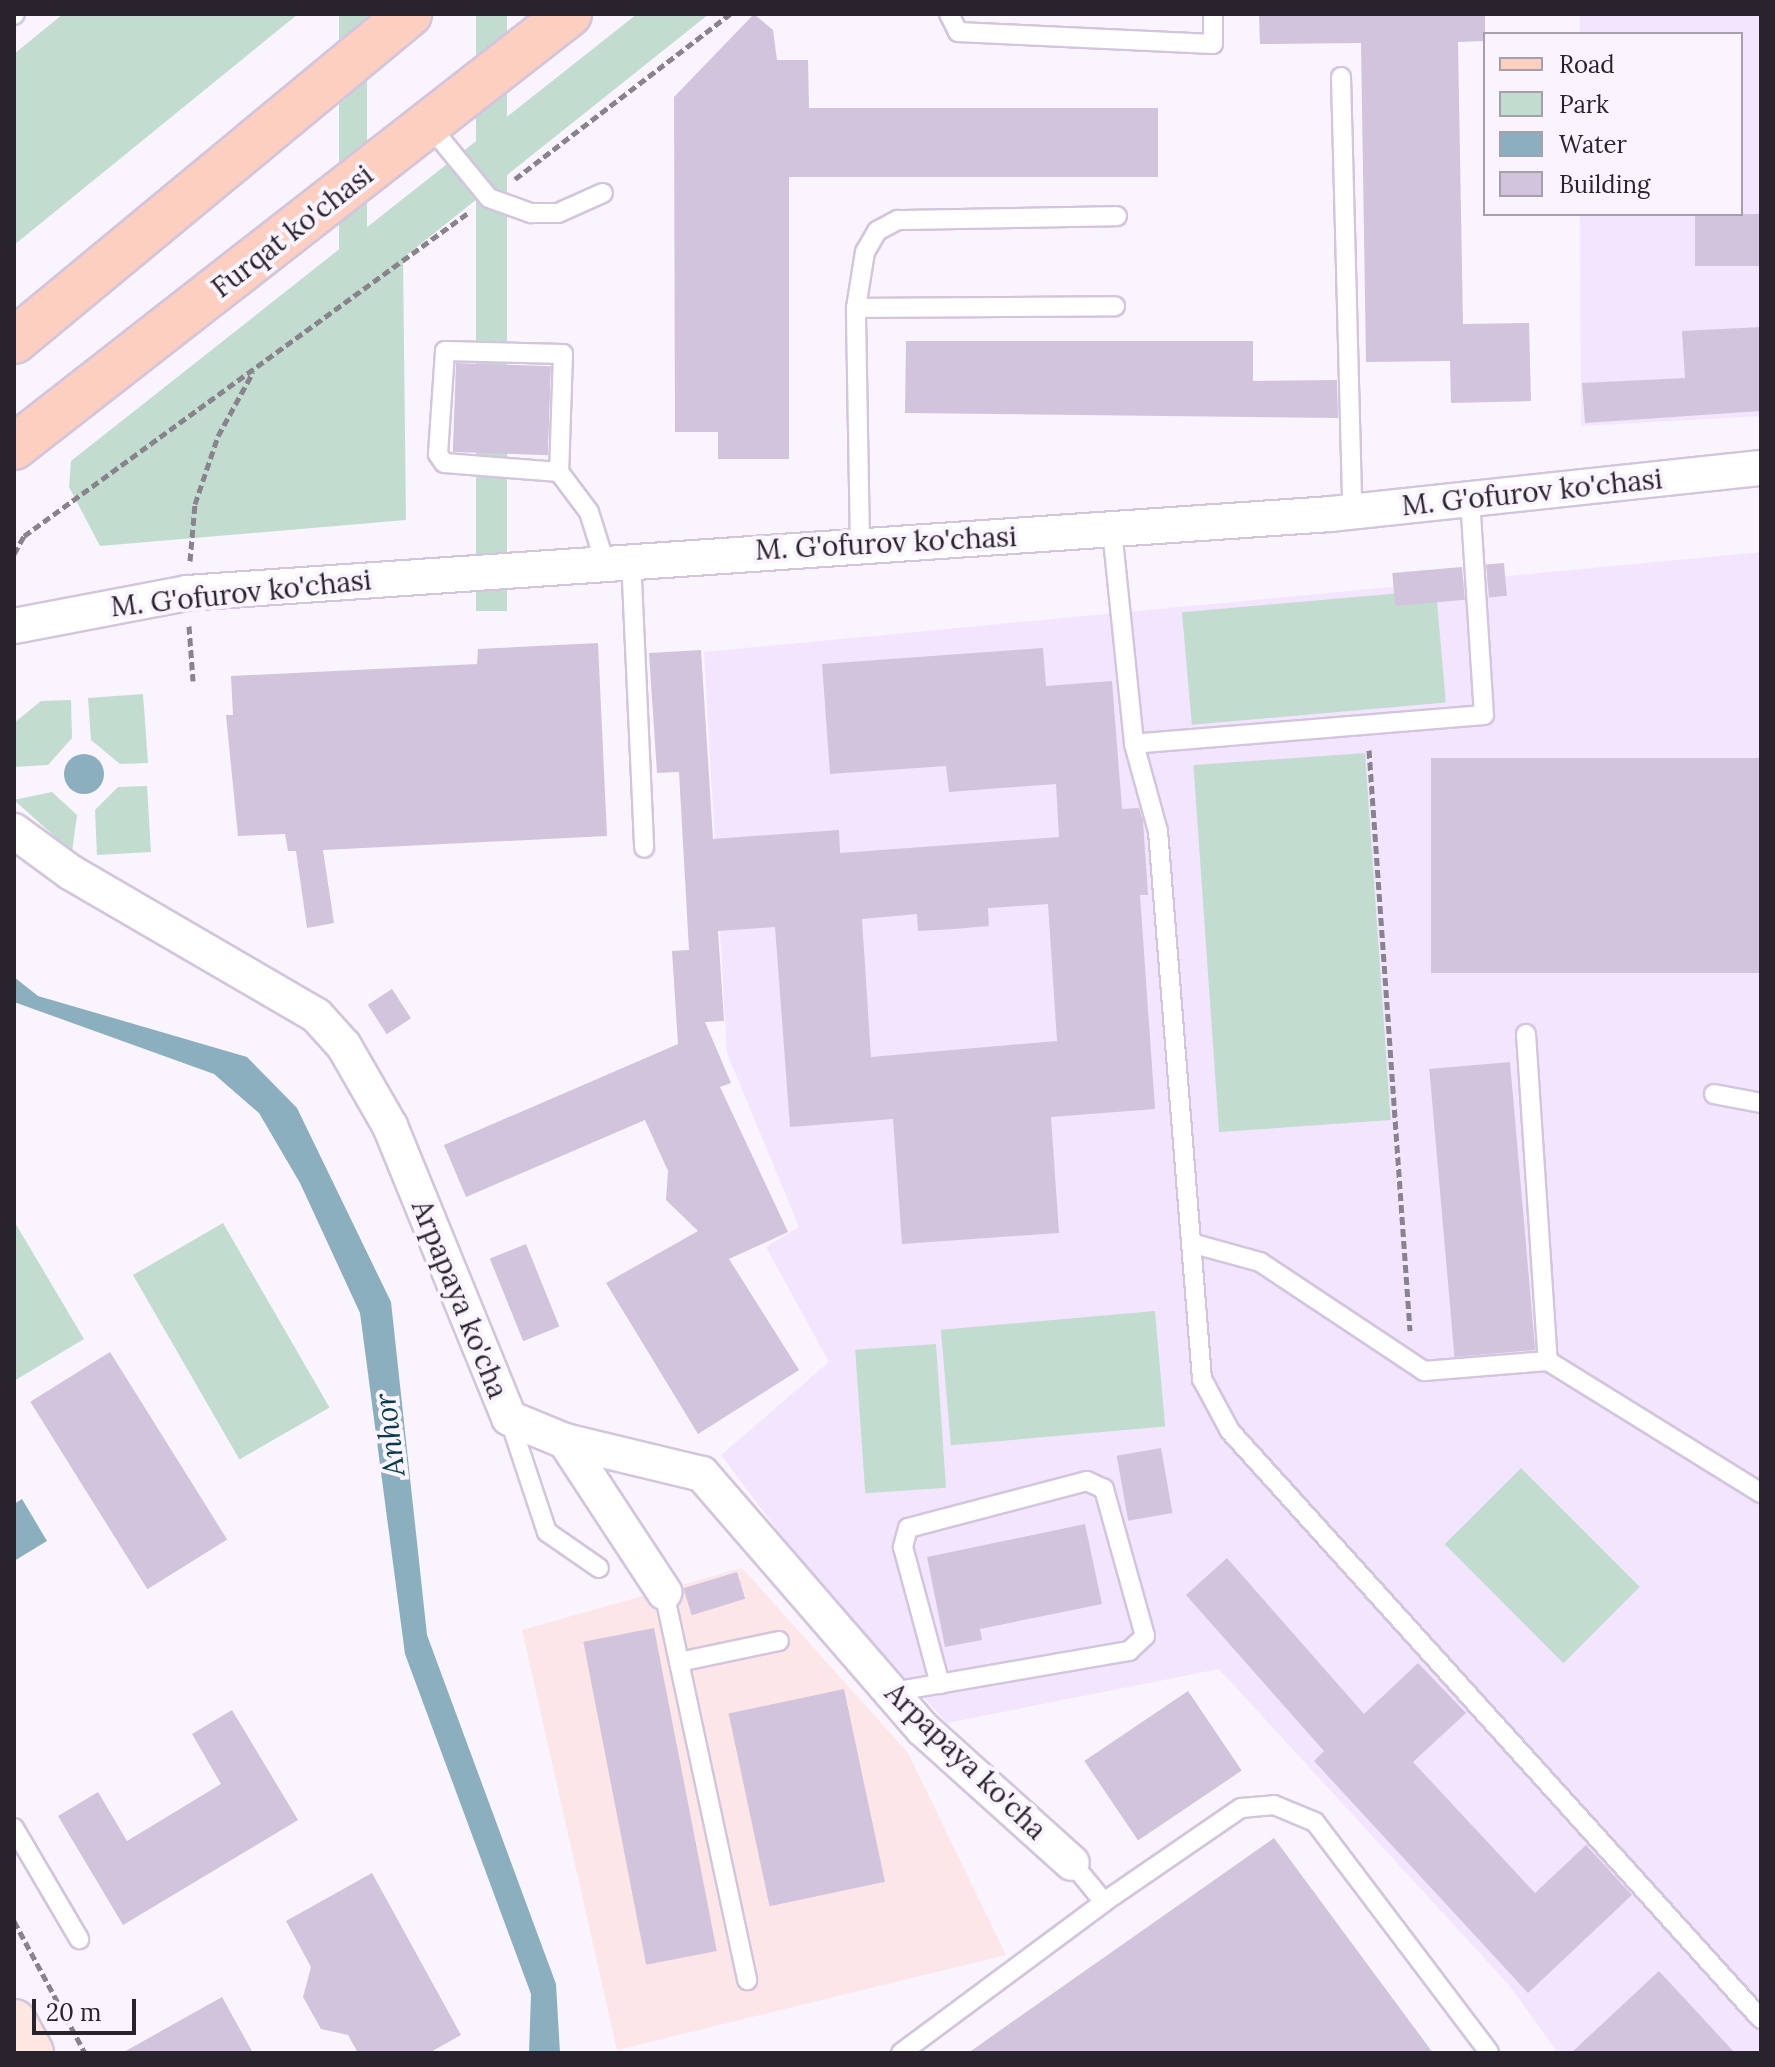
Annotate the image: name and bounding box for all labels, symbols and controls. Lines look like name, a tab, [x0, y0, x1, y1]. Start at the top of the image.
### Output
legend	[1483, 32, 1743, 216]
text: Road	[1559, 49, 1615, 80]
text: Park	[1559, 89, 1609, 120]
text: Water	[1559, 129, 1627, 160]
street label: Furqat ko'chasi	[205, 158, 379, 304]
text: Building	[1559, 169, 1650, 200]
street label: M. G'ofurov ko'chasi	[1400, 462, 1664, 522]
street label: M. G'ofurov ko'chasi	[754, 519, 1018, 567]
street label: M. G'ofurov ko'chasi	[109, 563, 373, 623]
street label: Arpapaya ko'cha	[405, 1195, 515, 1403]
water label: Anhor	[366, 1391, 412, 1479]
street label: Arpapaya ko'cha	[879, 1676, 1053, 1846]
scale bar	[36, 1983, 140, 2033]
text: 20 m	[46, 1997, 102, 2028]

